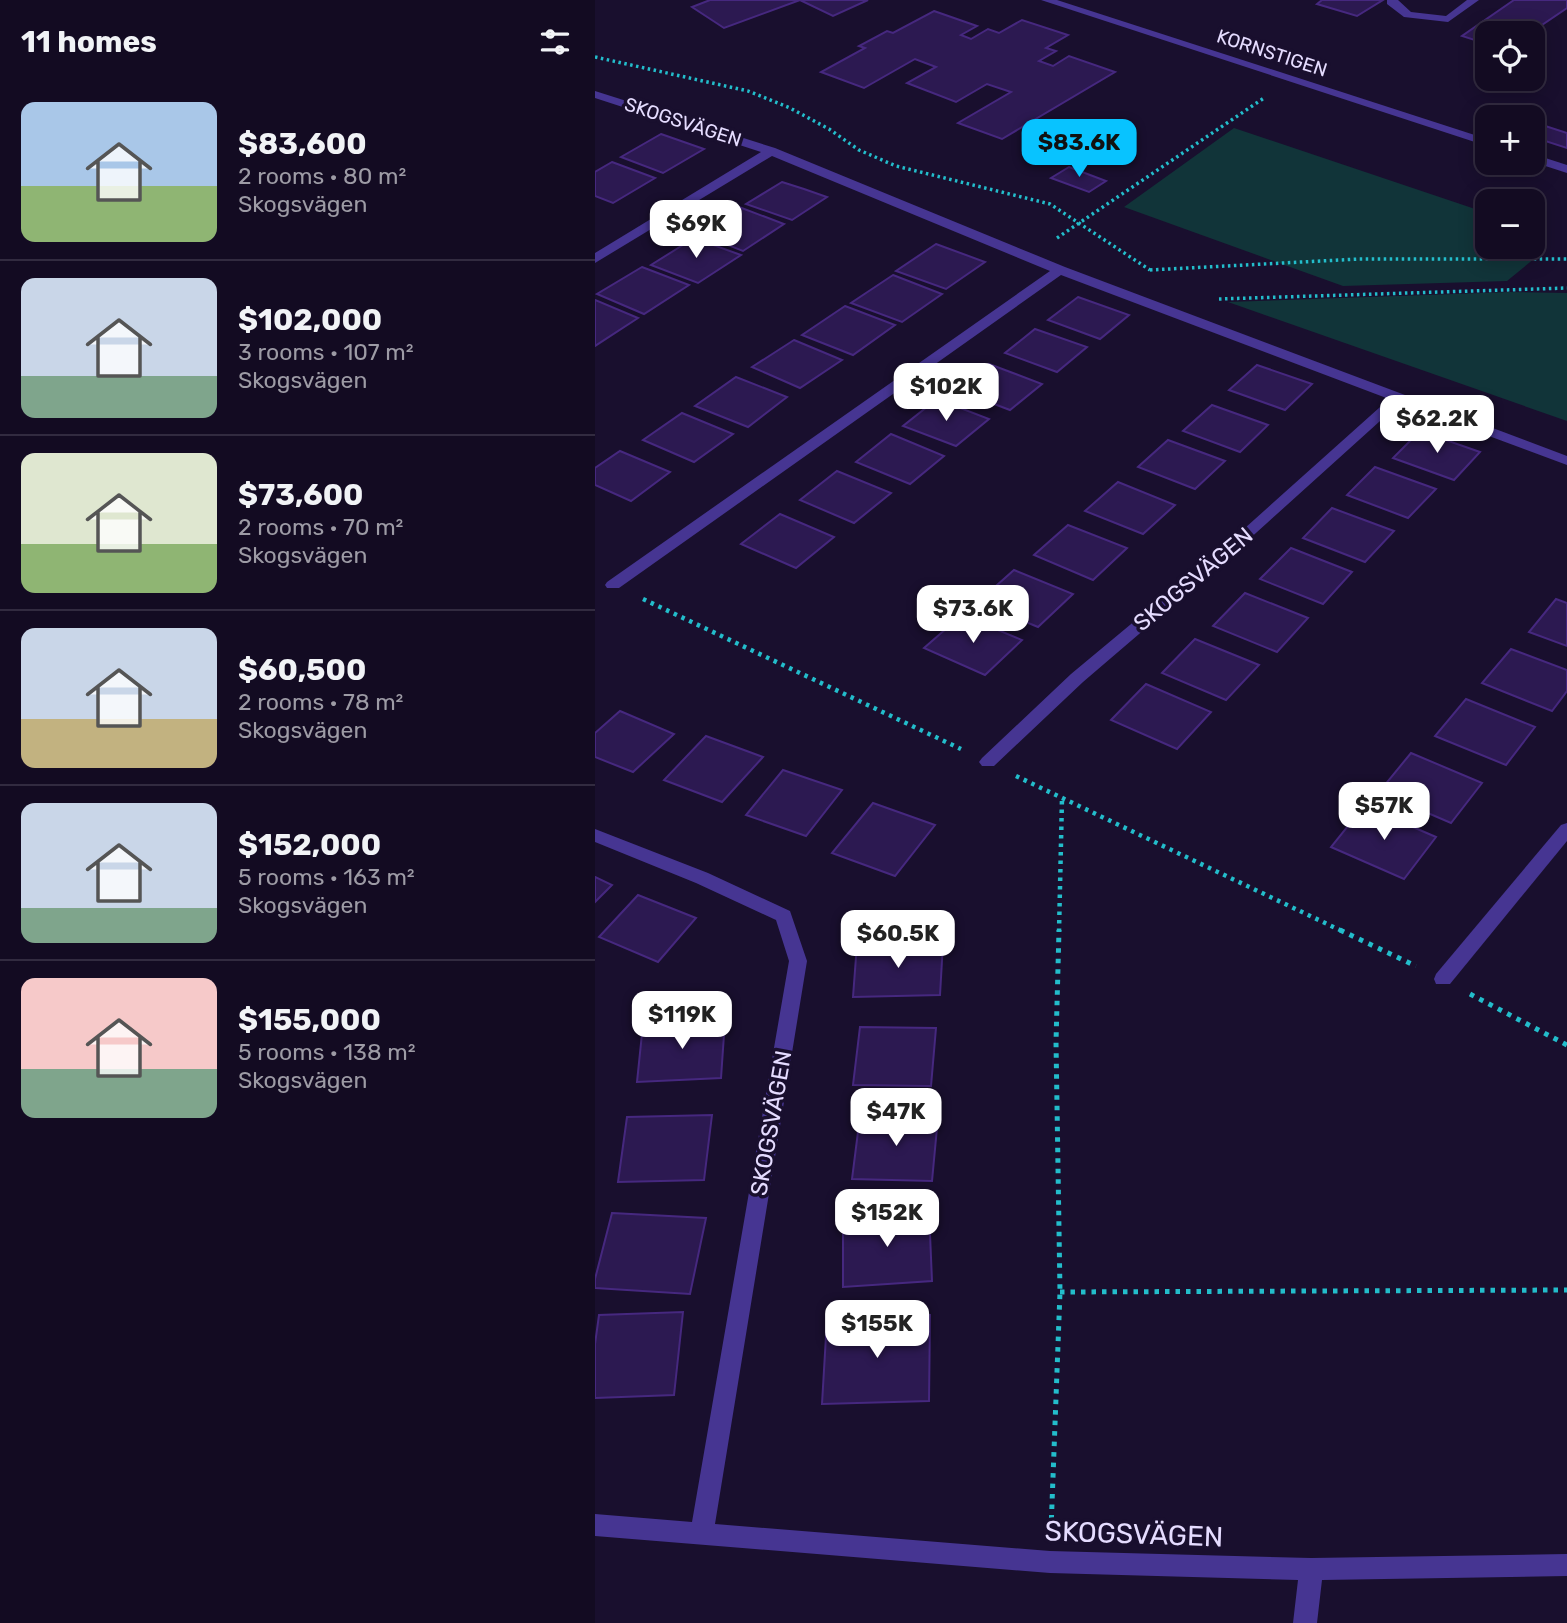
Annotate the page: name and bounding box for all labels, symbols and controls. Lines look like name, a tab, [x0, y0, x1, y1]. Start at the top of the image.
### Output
map controls	[1475, 21, 1545, 259]
button: locate	[1475, 21, 1545, 91]
icon: filters	[536, 23, 574, 61]
text: 11 homes	[21, 24, 157, 60]
street label: KORNSTIGEN	[1214, 24, 1330, 82]
street label: SKOGSVÄGEN	[622, 92, 744, 152]
button: +	[1475, 105, 1545, 175]
pin: $83.6K	[1022, 120, 1136, 179]
text: $83,600	[238, 126, 367, 162]
text: $83.6K	[1038, 128, 1120, 156]
icon: home	[77, 130, 161, 214]
text: 2 rooms · 80 m²	[238, 162, 406, 190]
button: −	[1475, 189, 1545, 259]
text: Skogsvägen	[238, 190, 367, 218]
pin: $69K	[655, 201, 737, 260]
text: $69K	[666, 209, 726, 237]
text: $102,000	[238, 302, 382, 338]
icon: home	[77, 306, 161, 390]
text: 3 rooms · 107 m²	[238, 338, 414, 366]
pin: $102K	[897, 364, 995, 423]
text: Skogsvägen	[238, 366, 367, 394]
text: $102K	[910, 372, 982, 400]
pin: $62.2K	[1380, 396, 1494, 455]
text: $62.2K	[1396, 404, 1478, 432]
text: $73,600	[238, 477, 364, 513]
icon: home	[77, 481, 161, 565]
text: 2 rooms · 70 m²	[238, 513, 403, 541]
street label: SKOGSVÄGEN	[1128, 521, 1258, 637]
text: Skogsvägen	[238, 541, 367, 569]
pin: $73.6K	[916, 586, 1030, 645]
text: $73.6K	[933, 594, 1013, 622]
text: $60,500	[238, 652, 366, 688]
icon: home	[77, 656, 161, 740]
text: 2 rooms · 78 m²	[238, 688, 403, 716]
text: Skogsvägen	[238, 716, 367, 744]
pin: $57K	[1343, 782, 1425, 842]
text: $57K	[1355, 791, 1413, 819]
text: $152,000	[238, 827, 381, 863]
icon: home	[77, 831, 161, 915]
text: 5 rooms · 163 m²	[238, 863, 415, 891]
text: Skogsvägen	[238, 891, 367, 919]
pin: $60.5K	[841, 911, 955, 970]
text: $60.5K	[857, 919, 939, 947]
pin: $119K	[633, 992, 731, 1051]
text: $119K	[648, 1000, 716, 1028]
text: $155,000	[238, 1002, 381, 1038]
icon: home	[77, 1006, 161, 1090]
text: 5 rooms · 138 m²	[238, 1038, 415, 1066]
street label: SKOGSVÄGEN	[744, 1048, 798, 1198]
text: Skogsvägen	[238, 1066, 367, 1094]
pin: $47K	[855, 1088, 937, 1148]
text: $47K	[867, 1097, 925, 1125]
pin: $152K	[838, 1190, 936, 1249]
text: $152K	[851, 1198, 923, 1226]
pin: $155K	[828, 1300, 926, 1360]
text: $155K	[841, 1309, 913, 1337]
street label: SKOGSVÄGEN	[1044, 1514, 1224, 1554]

